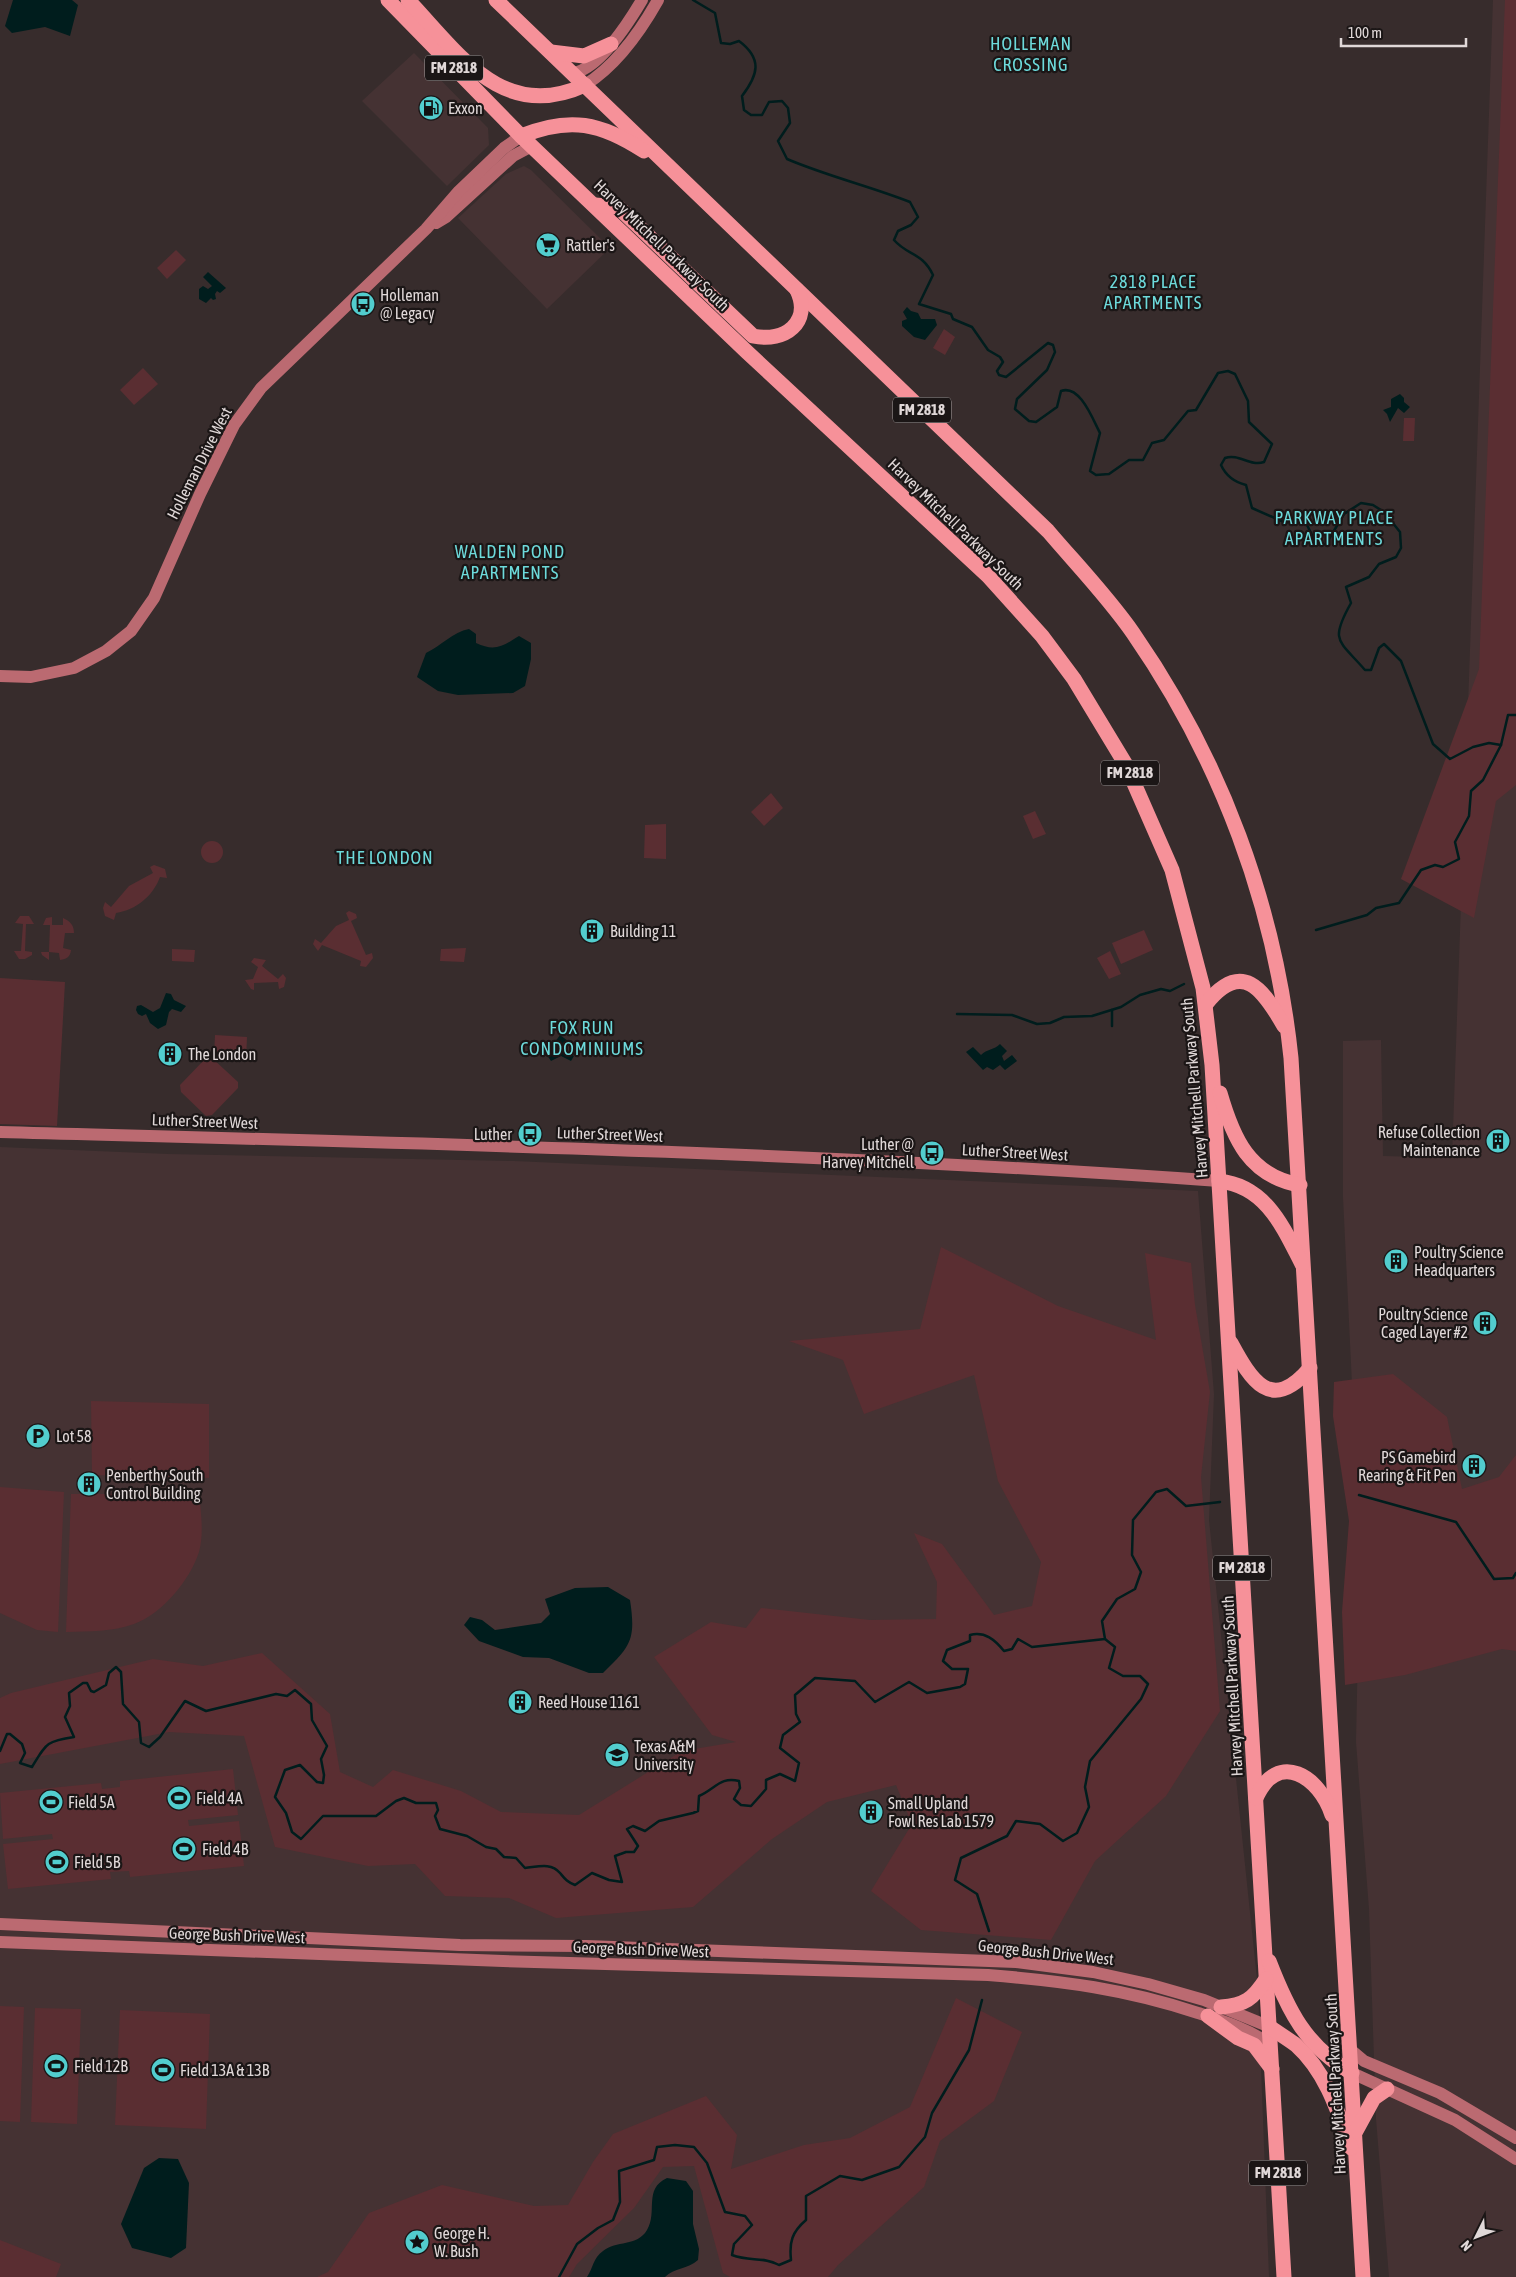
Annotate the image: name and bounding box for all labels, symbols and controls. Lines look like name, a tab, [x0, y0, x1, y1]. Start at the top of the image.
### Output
scale bar	[1341, 15, 1466, 47]
text: 100 m	[1348, 24, 1382, 41]
district label: HOLLEMAN CROSSING	[990, 33, 1072, 75]
road number: FM 2818	[425, 56, 483, 80]
fuel station icon: Exxon	[418, 95, 444, 121]
place label: Exxon	[448, 99, 483, 117]
street label: Harvey Mitchell Parkway South	[590, 176, 733, 315]
supermarket icon: Rattler's	[535, 232, 561, 258]
place label: Rattler's	[566, 236, 615, 254]
district label: 2818 PLACE APARTMENTS	[1104, 271, 1202, 313]
place label: Holleman @ Legacy	[380, 286, 439, 323]
bus stop icon: Holleman @ Legacy	[350, 291, 376, 317]
road number: FM 2818	[893, 398, 951, 422]
street label: Holleman Drive West	[163, 404, 235, 522]
street label: Harvey Mitchell Parkway South	[884, 455, 1027, 594]
district label: PARKWAY PLACE APARTMENTS	[1274, 507, 1394, 549]
district label: WALDEN POND APARTMENTS	[455, 541, 565, 583]
road number: FM 2818	[1101, 760, 1159, 786]
district label: THE LONDON	[336, 847, 434, 868]
building icon: Building 11	[579, 918, 605, 944]
place label: Building 11	[610, 922, 676, 941]
street label: Harvey Mitchell Parkway South	[1177, 997, 1212, 1179]
district label: FOX RUN CONDOMINIUMS	[520, 1017, 644, 1059]
building icon: The London	[157, 1041, 183, 1067]
place label: The London	[188, 1045, 256, 1063]
street label: Luther Street West	[152, 1110, 259, 1132]
bus stop icon: Luther	[517, 1121, 543, 1147]
street label: Luther Street West	[557, 1123, 664, 1145]
place label: Refuse Collection Maintenance	[1378, 1123, 1480, 1159]
place label: Luther	[474, 1125, 512, 1143]
building icon: Refuse Collection Maintenance	[1485, 1128, 1511, 1154]
place label: Luther @ Harvey Mitchell	[822, 1135, 915, 1172]
bus stop icon: Luther @ Harvey Mitchell	[919, 1140, 945, 1166]
street label: Luther Street West	[961, 1140, 1069, 1164]
place label: Poultry Science Headquarters	[1414, 1243, 1504, 1280]
building icon: Poultry Science Headquarters	[1383, 1248, 1409, 1274]
place label: Poultry Science Caged Layer #2	[1378, 1305, 1468, 1342]
building icon: Poultry Science Caged Layer #2	[1472, 1310, 1498, 1336]
parking icon: Lot 58	[25, 1423, 51, 1449]
place label: Lot 58	[56, 1427, 92, 1445]
place label: PS Gamebird Rearing & Fit Pen	[1358, 1448, 1456, 1485]
building icon: PS Gamebird Rearing & Fit Pen	[1461, 1453, 1487, 1479]
place label: Penberthy South Control Building	[106, 1466, 204, 1503]
building icon: Penberthy South Control Building	[76, 1471, 102, 1497]
road number: FM 2818	[1213, 1556, 1271, 1580]
street label: Harvey Mitchell Parkway South	[1218, 1595, 1247, 1777]
building icon: Reed House 1161	[507, 1689, 533, 1715]
place label: Reed House 1161	[538, 1693, 640, 1711]
place label: Texas A&M University	[634, 1737, 696, 1774]
school or university icon: Texas A&M University	[604, 1742, 630, 1768]
sports icon: Field 4A	[166, 1785, 192, 1811]
sports icon: Field 5A	[38, 1789, 64, 1815]
place label: Field 4A	[196, 1789, 243, 1807]
place label: Field 5A	[68, 1793, 115, 1811]
place label: Small Upland Fowl Res Lab 1579	[888, 1794, 994, 1830]
building icon: Small Upland Fowl Res Lab 1579	[858, 1799, 884, 1825]
sports icon: Field 4B	[171, 1836, 197, 1862]
place label: Field 4B	[202, 1840, 249, 1858]
sports icon: Field 5B	[44, 1849, 70, 1875]
place label: Field 5B	[74, 1853, 121, 1871]
street label: George Bush Drive West	[169, 1924, 306, 1947]
street label: George Bush Drive West	[977, 1936, 1115, 1969]
street label: George Bush Drive West	[573, 1938, 710, 1961]
street label: Harvey Mitchell Parkway South	[1321, 1993, 1350, 2175]
sports icon: Field 12B	[43, 2053, 69, 2079]
place label: Field 12B	[74, 2057, 128, 2075]
sports icon: Field 13A & 13B	[150, 2057, 176, 2083]
place label: Field 13A & 13B	[180, 2061, 270, 2079]
road number: FM 2818	[1249, 2160, 1307, 2186]
north arrow	[1451, 2212, 1501, 2262]
place label: George H. W. Bush	[434, 2224, 490, 2260]
place icon: George H. W. Bush	[404, 2229, 430, 2255]
text: N	[1458, 2237, 1475, 2254]

